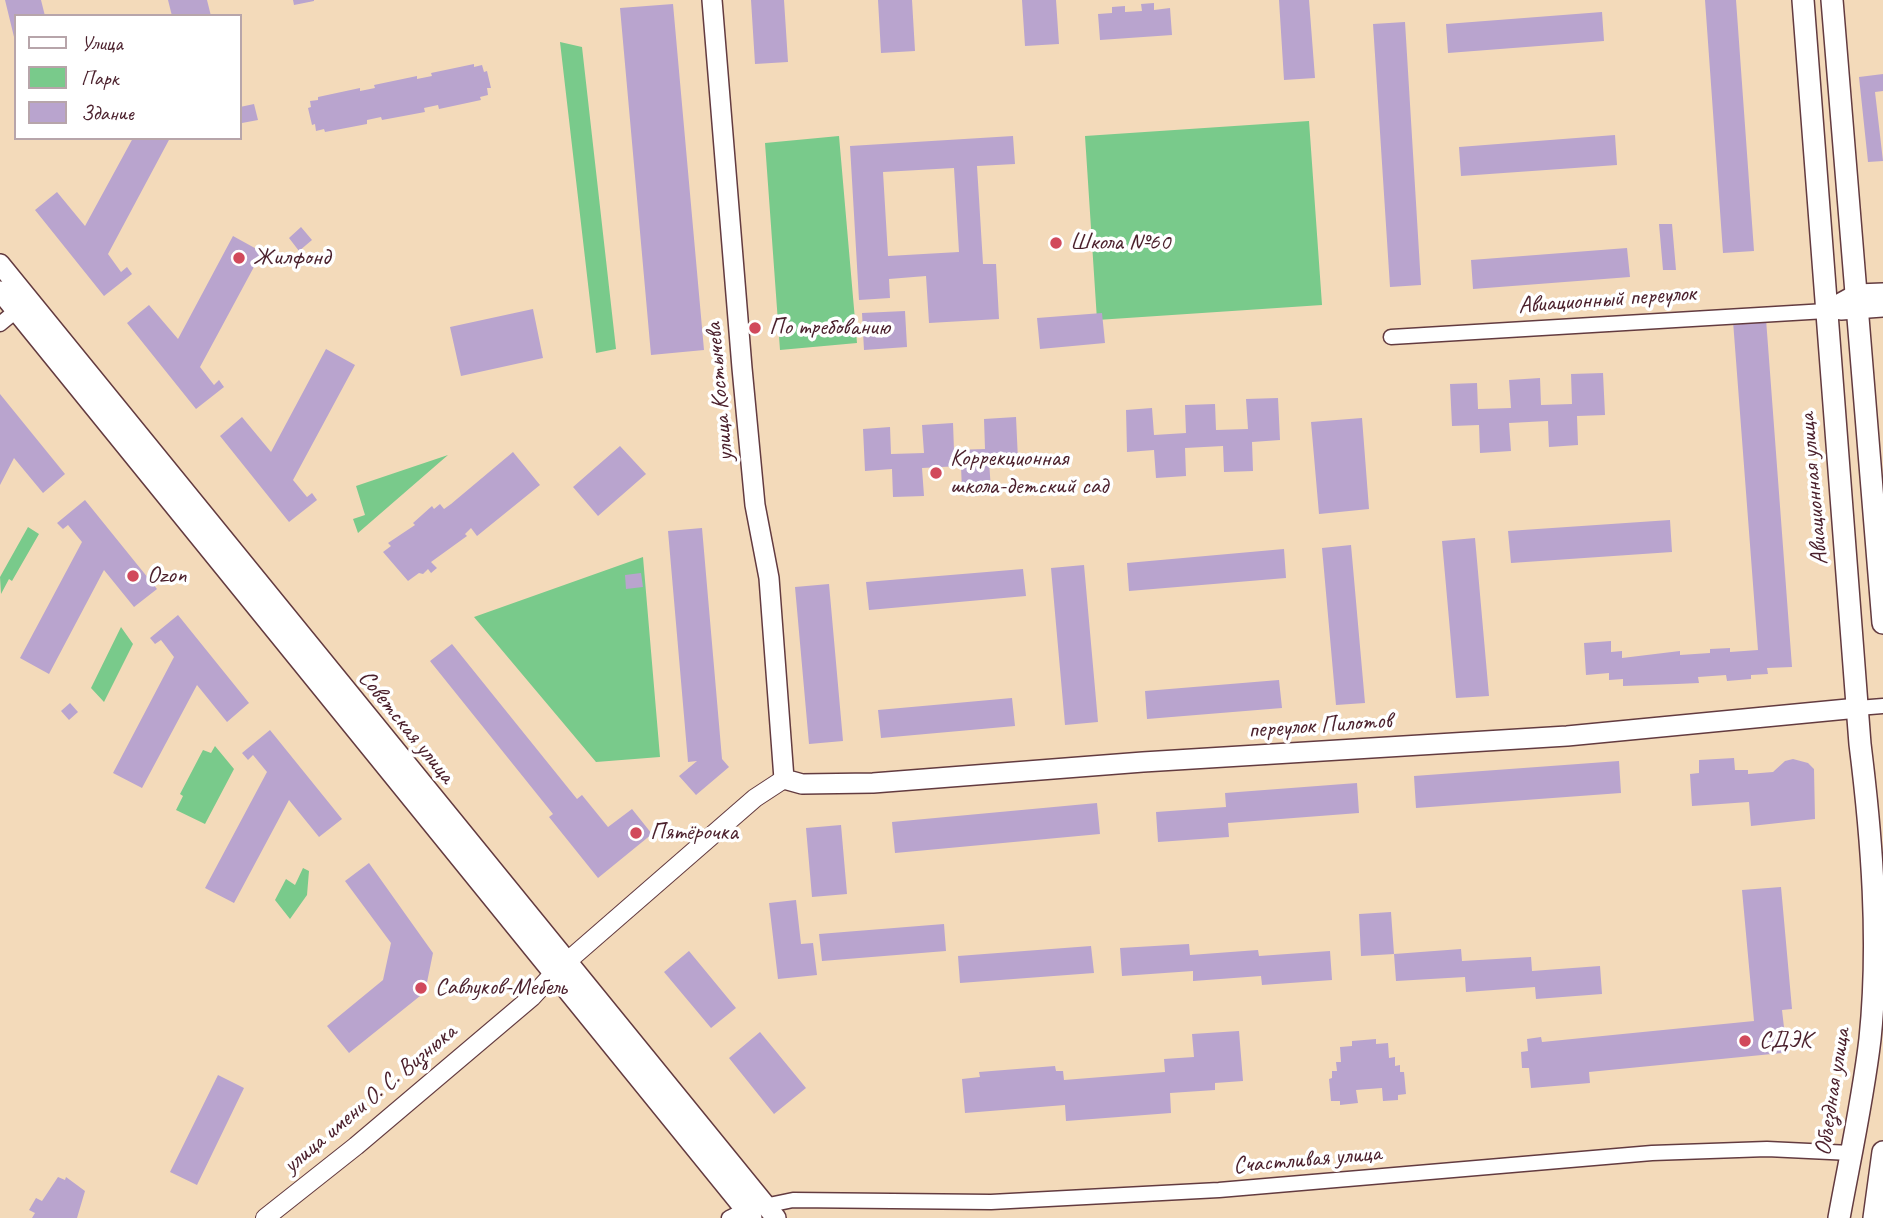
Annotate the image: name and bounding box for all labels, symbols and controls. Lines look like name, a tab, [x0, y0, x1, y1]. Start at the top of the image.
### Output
legend	[14, 14, 242, 140]
text: Улица	[81, 30, 123, 56]
text: Парк	[81, 65, 118, 91]
text: Здание	[81, 100, 134, 126]
place label: Школа №60	[1070, 229, 1170, 257]
marker: Школа №60	[1048, 235, 1064, 251]
place label: Жилфонд	[253, 244, 330, 272]
marker: Жилфонд	[231, 250, 247, 266]
street label: Авиационный переулок	[1517, 279, 1697, 321]
place label: По требованию	[769, 314, 890, 342]
marker: По требованию	[747, 320, 763, 336]
street label: улица Костычева	[700, 321, 740, 463]
street label: Авиационная улица	[1793, 412, 1835, 566]
place label: Коррекционная школа-детский сад	[950, 445, 1108, 501]
marker: Коррекционная школа-детский сад	[928, 465, 944, 481]
place label: Ozon	[147, 562, 186, 590]
marker: Ozon	[125, 568, 141, 584]
street label: Советская улица	[352, 664, 460, 790]
street label: переулок Пилотов	[1247, 707, 1393, 745]
place label: Пятёрочка	[650, 819, 738, 847]
marker: Пятёрочка	[628, 825, 644, 841]
place label: Савлуков-Мебель	[435, 974, 567, 1002]
marker: Савлуков-Мебель	[413, 980, 429, 996]
street label: улица имени О. С. Визнюка	[277, 1018, 463, 1180]
street label: Объездная улица	[1809, 1026, 1857, 1158]
place label: СДЭК	[1759, 1027, 1812, 1055]
marker: СДЭК	[1737, 1033, 1753, 1049]
street label: Счастливая улица	[1232, 1139, 1382, 1181]

